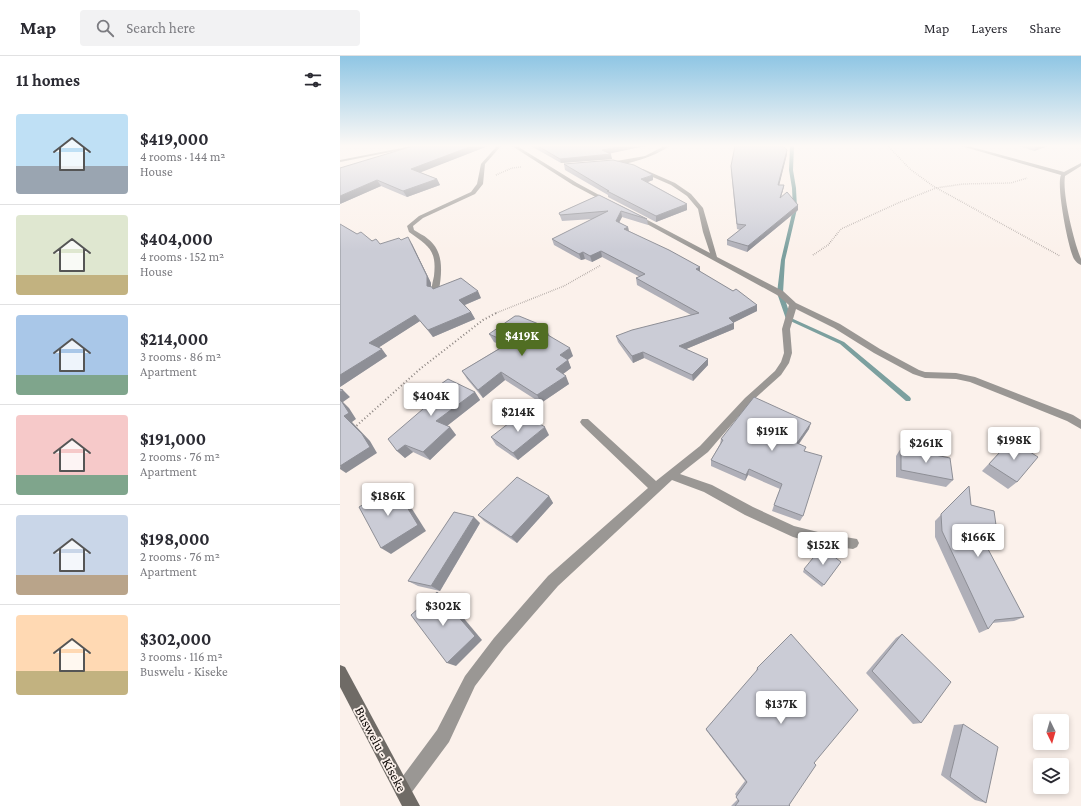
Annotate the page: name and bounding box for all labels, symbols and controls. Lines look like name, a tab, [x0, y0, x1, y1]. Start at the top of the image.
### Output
search box	[80, 10, 360, 46]
text: Map	[20, 17, 56, 38]
icon: search	[94, 17, 116, 39]
text: Search here	[126, 20, 195, 36]
text: Map	[924, 20, 949, 36]
text: Layers	[971, 20, 1008, 36]
text: Share	[1030, 20, 1061, 36]
icon: filters	[302, 69, 324, 91]
text: 11 homes	[16, 71, 80, 90]
icon: home	[48, 130, 96, 178]
text: $419,000	[140, 130, 209, 149]
text: 4 rooms · 144 m²	[140, 149, 225, 164]
text: House	[140, 164, 173, 179]
text: $404,000	[140, 230, 213, 249]
icon: home	[48, 231, 96, 279]
text: 4 rooms · 152 m²	[140, 249, 224, 264]
text: House	[140, 264, 173, 279]
pin: $419K	[494, 323, 550, 357]
text: $419K	[505, 328, 539, 343]
text: $214,000	[140, 330, 208, 349]
icon: home	[48, 331, 96, 379]
text: 3 rooms · 86 m²	[140, 349, 221, 364]
text: Apartment	[140, 364, 197, 379]
pin: $404K	[403, 383, 459, 417]
text: $404K	[413, 388, 449, 403]
pin: $214K	[490, 399, 546, 433]
text: $214K	[501, 404, 535, 419]
pin: $191K	[744, 418, 800, 452]
text: $191K	[756, 423, 788, 438]
pin: $198K	[986, 427, 1042, 461]
text: $191,000	[140, 430, 206, 449]
pin: $261K	[898, 430, 954, 464]
icon: home	[48, 431, 96, 479]
text: $198K	[997, 432, 1031, 447]
text: $261K	[909, 435, 943, 450]
text: 2 rooms · 76 m²	[140, 449, 220, 464]
text: Apartment	[140, 464, 197, 479]
pin: $186K	[360, 483, 416, 517]
text: $186K	[371, 488, 405, 503]
pin: $166K	[950, 524, 1006, 558]
text: $166K	[961, 529, 995, 544]
text: $198,000	[140, 530, 210, 549]
icon: home	[48, 531, 96, 579]
pin: $152K	[795, 532, 851, 566]
text: $152K	[807, 537, 839, 552]
text: 2 rooms · 76 m²	[140, 549, 220, 564]
text: Apartment	[140, 564, 197, 579]
pin: $302K	[415, 593, 471, 627]
text: $302K	[425, 598, 461, 613]
text: $302,000	[140, 630, 211, 649]
icon: home	[48, 631, 96, 679]
text: 3 rooms · 116 m²	[140, 649, 223, 664]
text: Buswelu - Kiseke	[140, 664, 228, 679]
pin: $137K	[753, 691, 809, 725]
text: $137K	[765, 696, 797, 711]
street label: Buswelu - Kiseke	[352, 704, 410, 794]
north arrow	[1033, 714, 1069, 750]
map controls	[1033, 714, 1069, 794]
button: layers	[1033, 758, 1069, 794]

